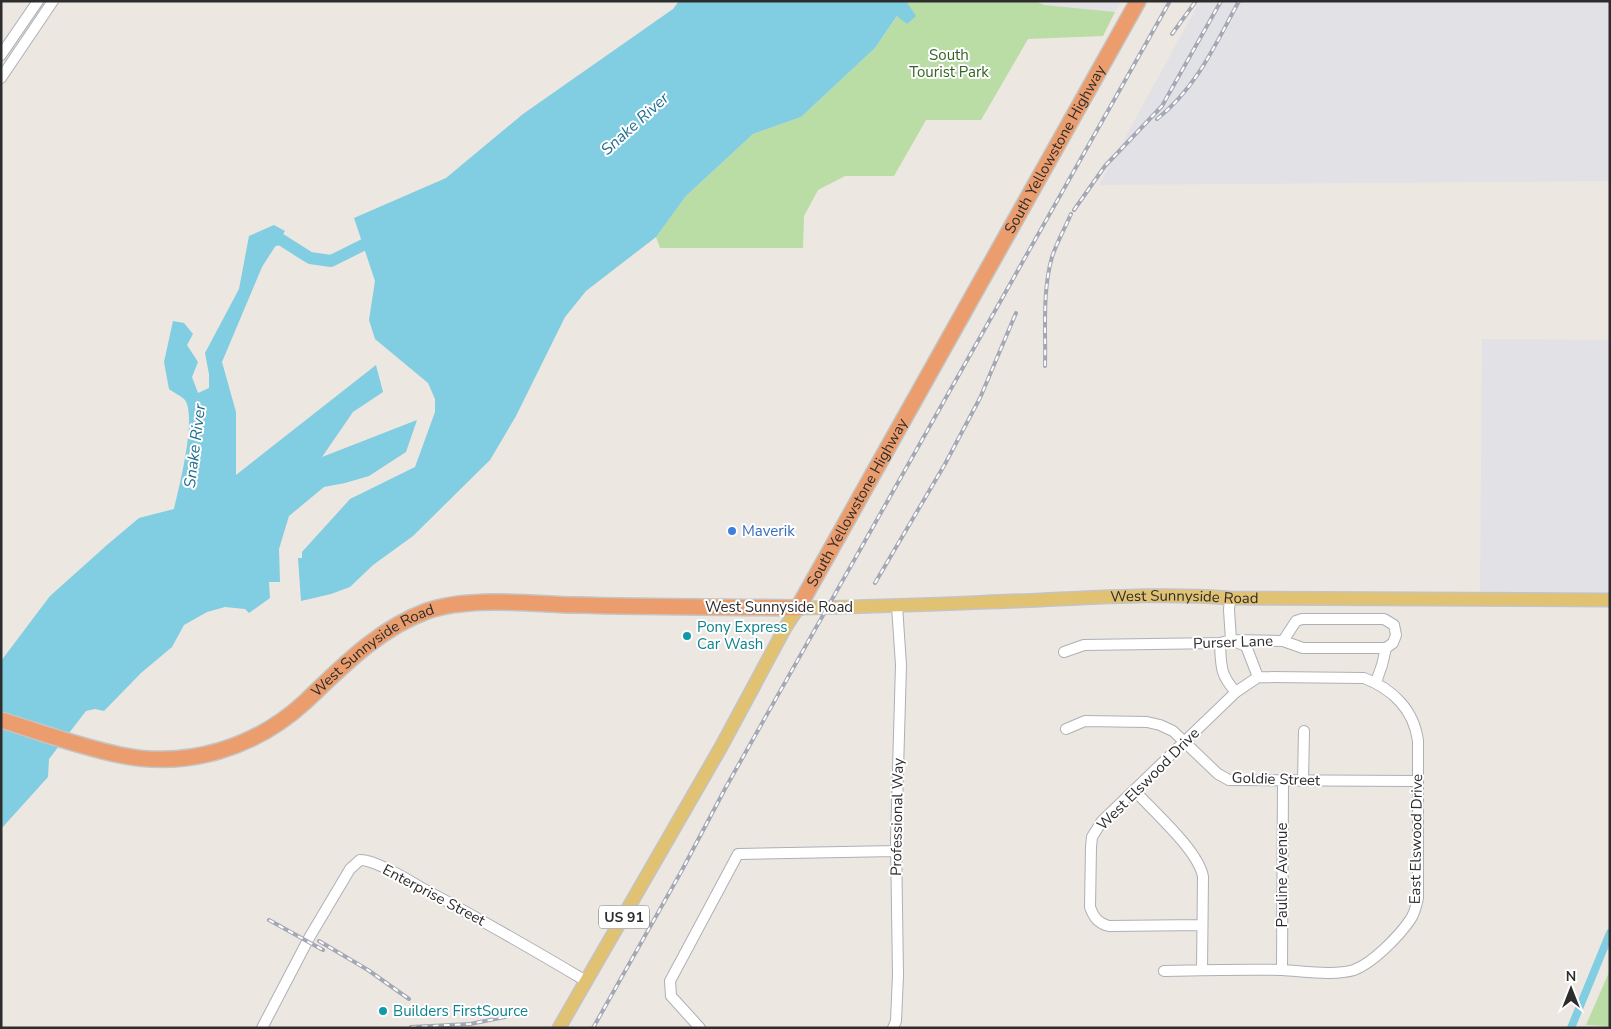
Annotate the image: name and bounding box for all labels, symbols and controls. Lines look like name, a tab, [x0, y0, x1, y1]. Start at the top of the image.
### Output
park label: South Tourist Park	[909, 45, 989, 82]
street label: South Yellowstone Highway	[1000, 61, 1110, 237]
water label: Snake River	[596, 87, 675, 160]
water label: Snake River	[179, 401, 211, 489]
street label: South Yellowstone Highway	[802, 415, 912, 591]
place label: Maverik	[742, 521, 795, 541]
marker: Maverik	[726, 525, 738, 537]
street label: West Sunnyside Road	[1110, 586, 1259, 608]
street label: West Sunnyside Road	[705, 597, 853, 617]
street label: West Sunnyside Road	[307, 599, 437, 701]
place label: Pony Express Car Wash	[697, 617, 788, 654]
marker: Pony Express Car Wash	[681, 630, 693, 642]
street label: Purser Lane	[1193, 631, 1273, 653]
street label: West Elswood Drive	[1092, 723, 1204, 835]
street label: Professional Way	[886, 758, 908, 876]
street label: Goldie Street	[1231, 767, 1321, 791]
street label: East Elswood Drive	[1405, 774, 1427, 904]
street label: Pauline Avenue	[1272, 823, 1292, 927]
street label: Enterprise Street	[379, 860, 489, 931]
road number: US 91	[599, 906, 649, 929]
north arrow	[1546, 964, 1596, 1014]
text: N	[1566, 967, 1576, 986]
place label: Builders FirstSource	[393, 1001, 528, 1021]
marker: Builders FirstSource	[377, 1005, 389, 1017]

